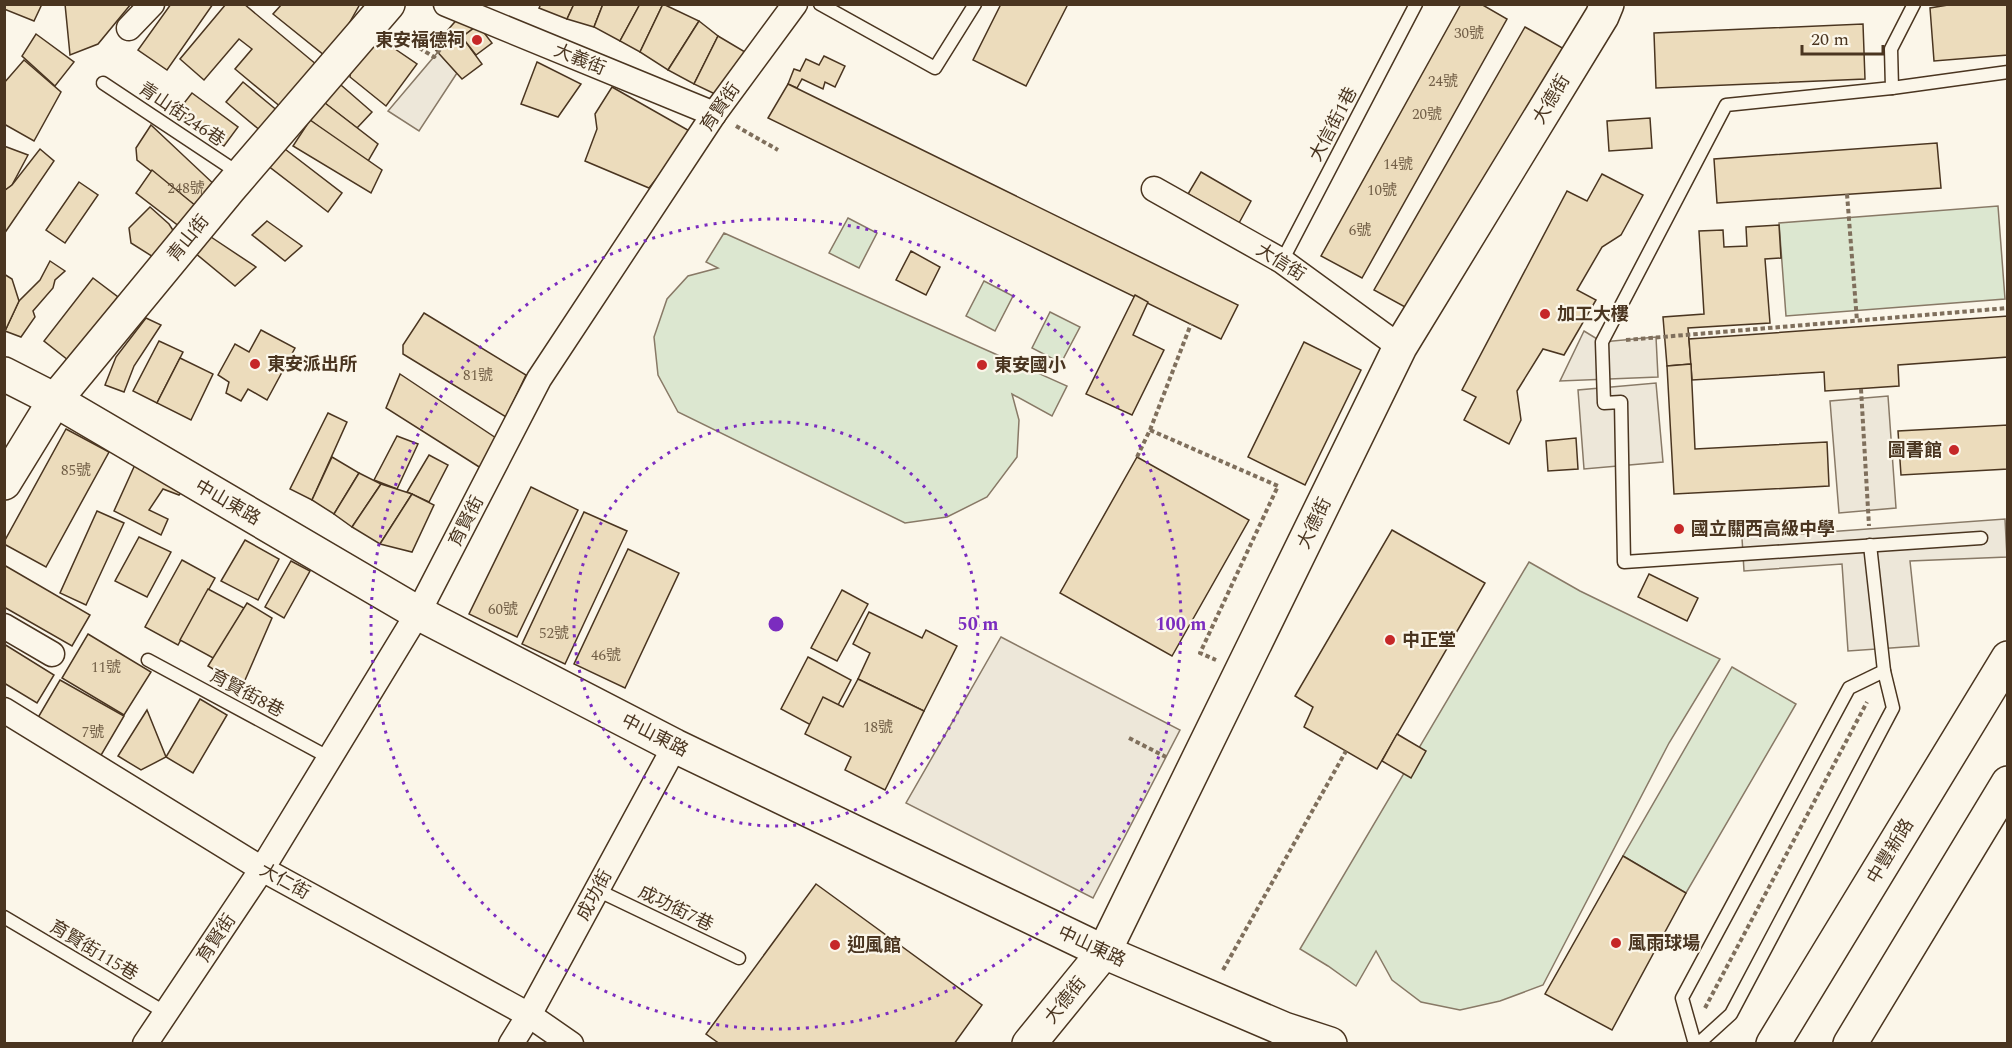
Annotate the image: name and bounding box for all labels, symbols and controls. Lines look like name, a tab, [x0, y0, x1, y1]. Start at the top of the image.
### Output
scale bar	[1802, 18, 1883, 56]
house number: 30號	[1454, 22, 1484, 45]
text: 20 m	[1811, 26, 1849, 53]
place label: 東安福德祠	[375, 27, 465, 54]
marker: 東安福德祠	[470, 33, 484, 47]
street label: 大義街	[550, 37, 610, 82]
street label: 大德街	[1526, 69, 1577, 129]
house number: 24號	[1428, 70, 1458, 93]
street label: 青山街246巷	[133, 76, 230, 153]
street label: 育賢街	[694, 77, 747, 137]
street label: 大信街1巷	[1303, 82, 1364, 166]
house number: 20號	[1412, 103, 1442, 126]
house number: 14號	[1383, 153, 1413, 176]
house number: 248號	[167, 177, 205, 200]
house number: 10號	[1367, 179, 1397, 202]
street label: 青山街	[161, 209, 216, 268]
house number: 6號	[1349, 219, 1371, 242]
street label: 大信街	[1251, 237, 1311, 288]
place label: 加工大樓	[1557, 301, 1629, 328]
marker: 加工大樓	[1538, 307, 1552, 321]
place label: 東安派出所	[267, 351, 357, 378]
place label: 東安國小	[994, 352, 1066, 379]
marker: 東安派出所	[248, 357, 262, 371]
marker: 東安國小	[975, 358, 989, 372]
house number: 81號	[463, 364, 493, 387]
place label: 圖書館	[1888, 437, 1942, 464]
marker: 圖書館	[1947, 443, 1961, 457]
house number: 85號	[61, 459, 91, 482]
street label: 中山東路	[190, 473, 266, 532]
street label: 育賢街	[442, 491, 491, 551]
street label: 大德街	[1290, 493, 1338, 553]
place label: 國立關西高級中學	[1691, 516, 1835, 543]
marker: 國立關西高級中學	[1672, 522, 1686, 536]
house number: 60號	[488, 598, 518, 621]
text: 50 m	[958, 611, 998, 638]
text: 100 m	[1155, 611, 1207, 638]
centre of rings	[766, 614, 786, 634]
house number: 52號	[539, 622, 569, 645]
place label: 中正堂	[1402, 627, 1456, 654]
marker: 中正堂	[1383, 633, 1397, 647]
house number: 46號	[591, 644, 621, 667]
house number: 11號	[91, 656, 121, 679]
street label: 育賢街8巷	[205, 663, 289, 724]
street label: 中山東路	[617, 707, 693, 764]
house number: 18號	[863, 716, 893, 739]
house number: 7號	[82, 721, 104, 744]
street label: 中豐新路	[1860, 813, 1921, 889]
street label: 大仁街	[255, 857, 315, 906]
street label: 成功街	[570, 865, 619, 925]
street label: 成功街7巷	[633, 879, 718, 938]
street label: 育賢街	[190, 908, 243, 968]
street label: 育賢街115巷	[44, 913, 143, 987]
street label: 中山東路	[1053, 919, 1130, 974]
place label: 風雨球場	[1628, 930, 1700, 957]
place label: 迎風館	[847, 932, 901, 959]
marker: 風雨球場	[1609, 936, 1623, 950]
marker: 迎風館	[828, 938, 842, 952]
street label: 大德街	[1038, 971, 1093, 1030]

